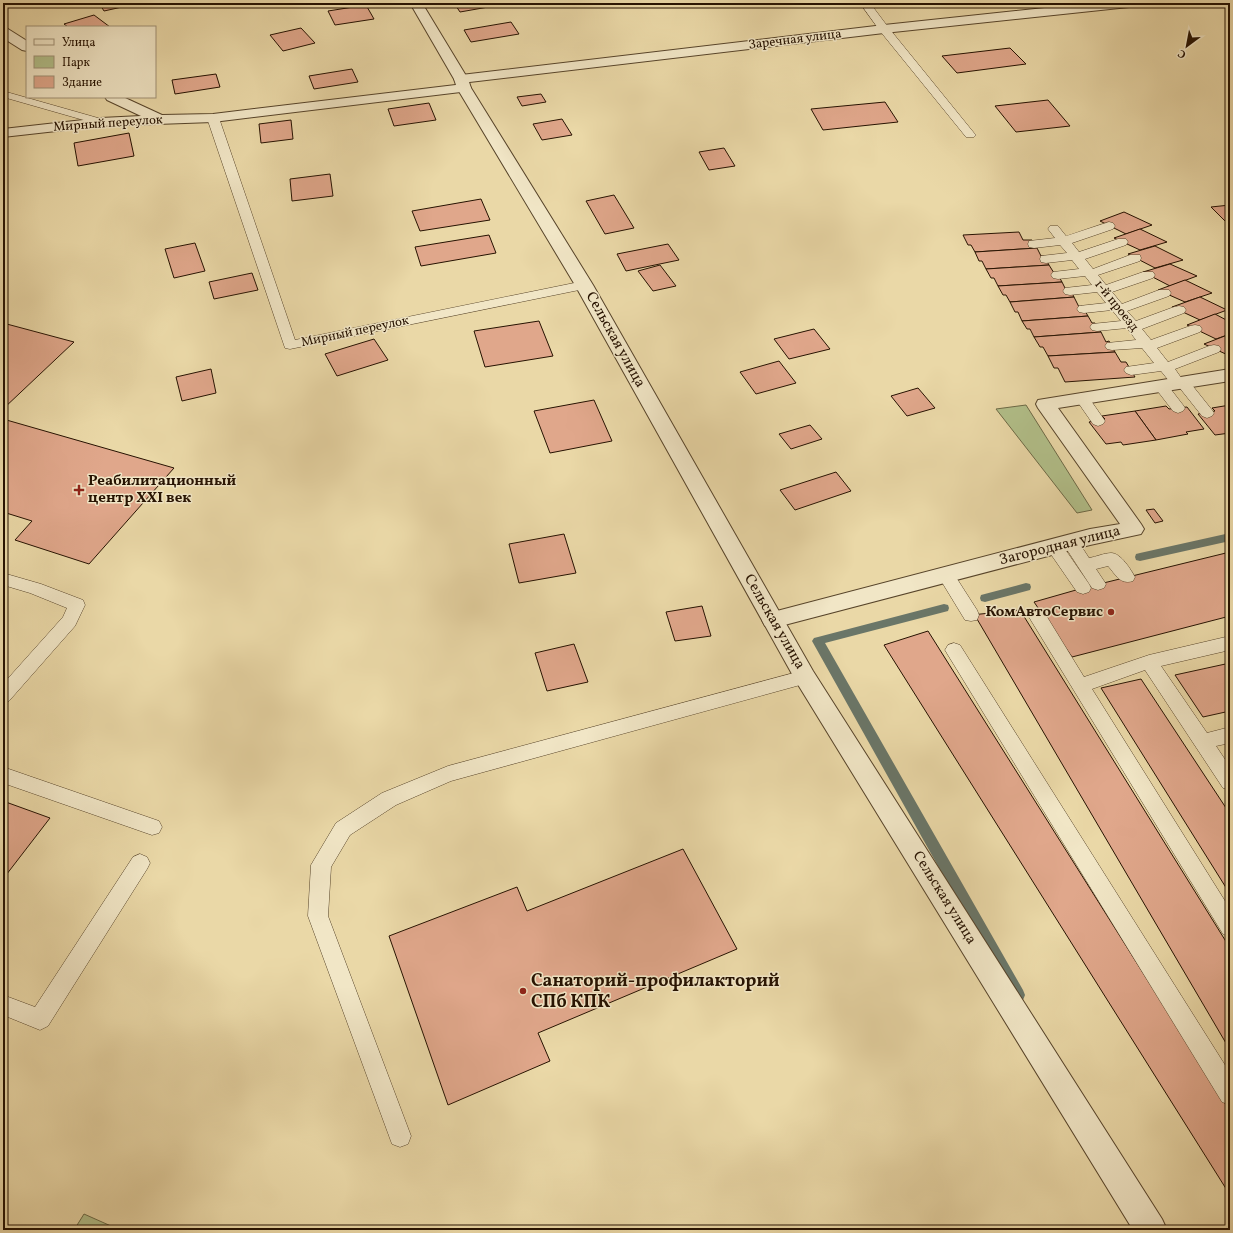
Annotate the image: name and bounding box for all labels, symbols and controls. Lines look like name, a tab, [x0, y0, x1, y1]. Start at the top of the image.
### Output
street label: Заречная улица	[747, 25, 843, 55]
legend	[26, 26, 156, 98]
north arrow	[1167, 26, 1207, 66]
text: Улица	[62, 35, 95, 51]
text: С	[1176, 45, 1189, 61]
text: Парк	[62, 55, 90, 71]
text: Здание	[62, 75, 102, 91]
street label: Мирный переулок	[53, 111, 163, 137]
street label: 1-й проезд	[1090, 276, 1143, 336]
street label: Сельская улица	[580, 288, 650, 392]
street label: Мирный переулок	[299, 312, 411, 352]
place label: Реабилитационный центр ХХI век	[88, 471, 236, 509]
marker: Реабилитационный центр ХХI век	[73, 484, 85, 496]
street label: Загородная улица	[997, 521, 1123, 571]
street label: Сельская улица	[738, 571, 810, 673]
place label: КомАвтоСервис	[985, 602, 1103, 623]
marker: КомАвтоСервис	[1106, 607, 1116, 617]
street label: Сельская улица	[907, 847, 981, 949]
place label: Санаторий-профилакторий СПб КПК	[531, 969, 780, 1015]
marker: Санаторий-профилакторий СПб КПК	[518, 986, 528, 996]

